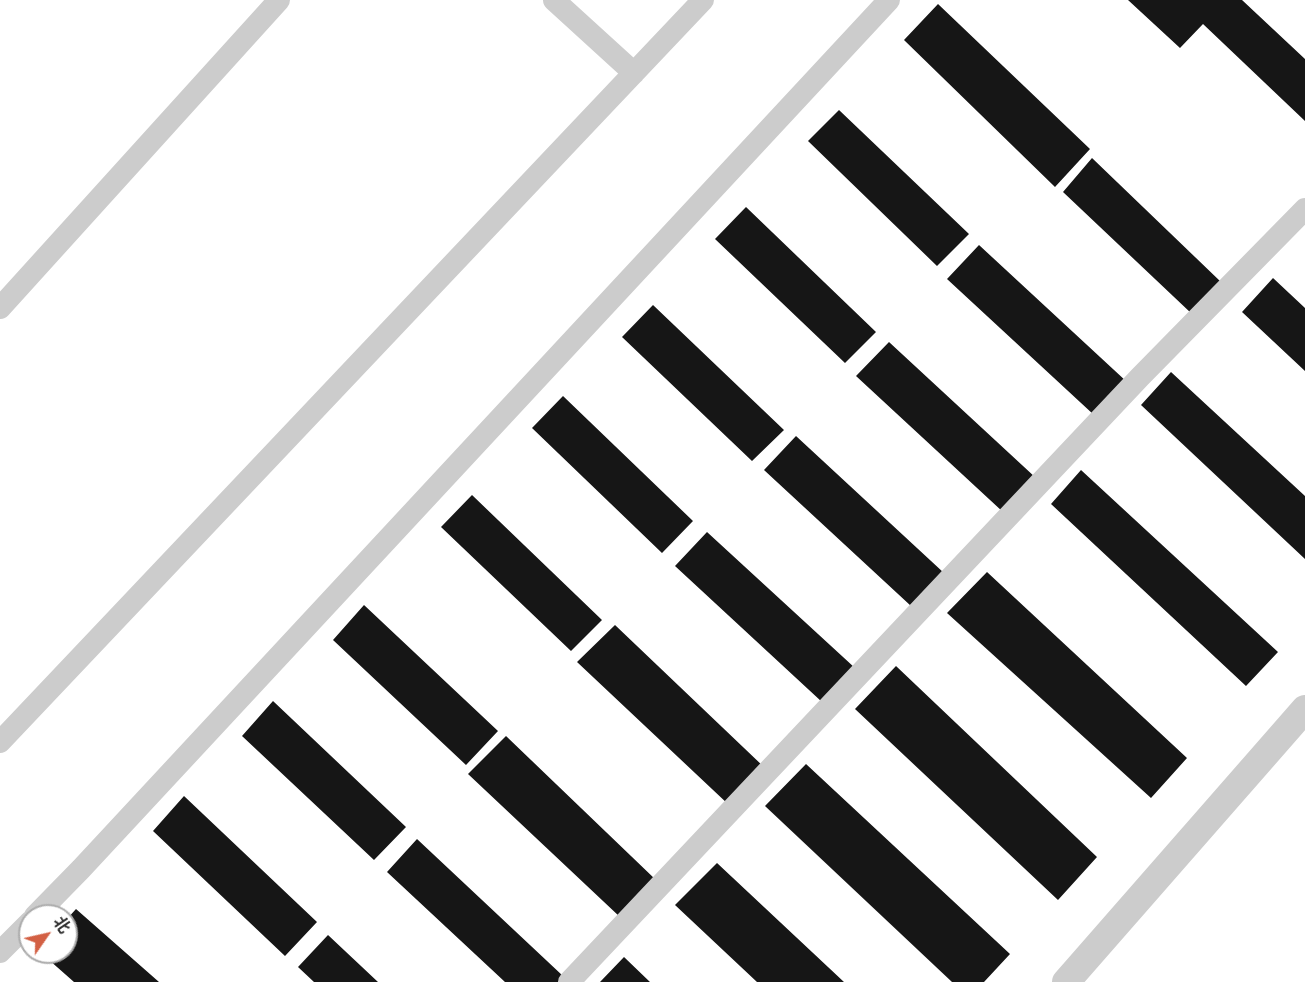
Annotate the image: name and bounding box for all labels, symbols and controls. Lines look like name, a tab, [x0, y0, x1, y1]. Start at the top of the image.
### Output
north arrow	[18, 904, 78, 964]
text: 北	[48, 912, 75, 938]

